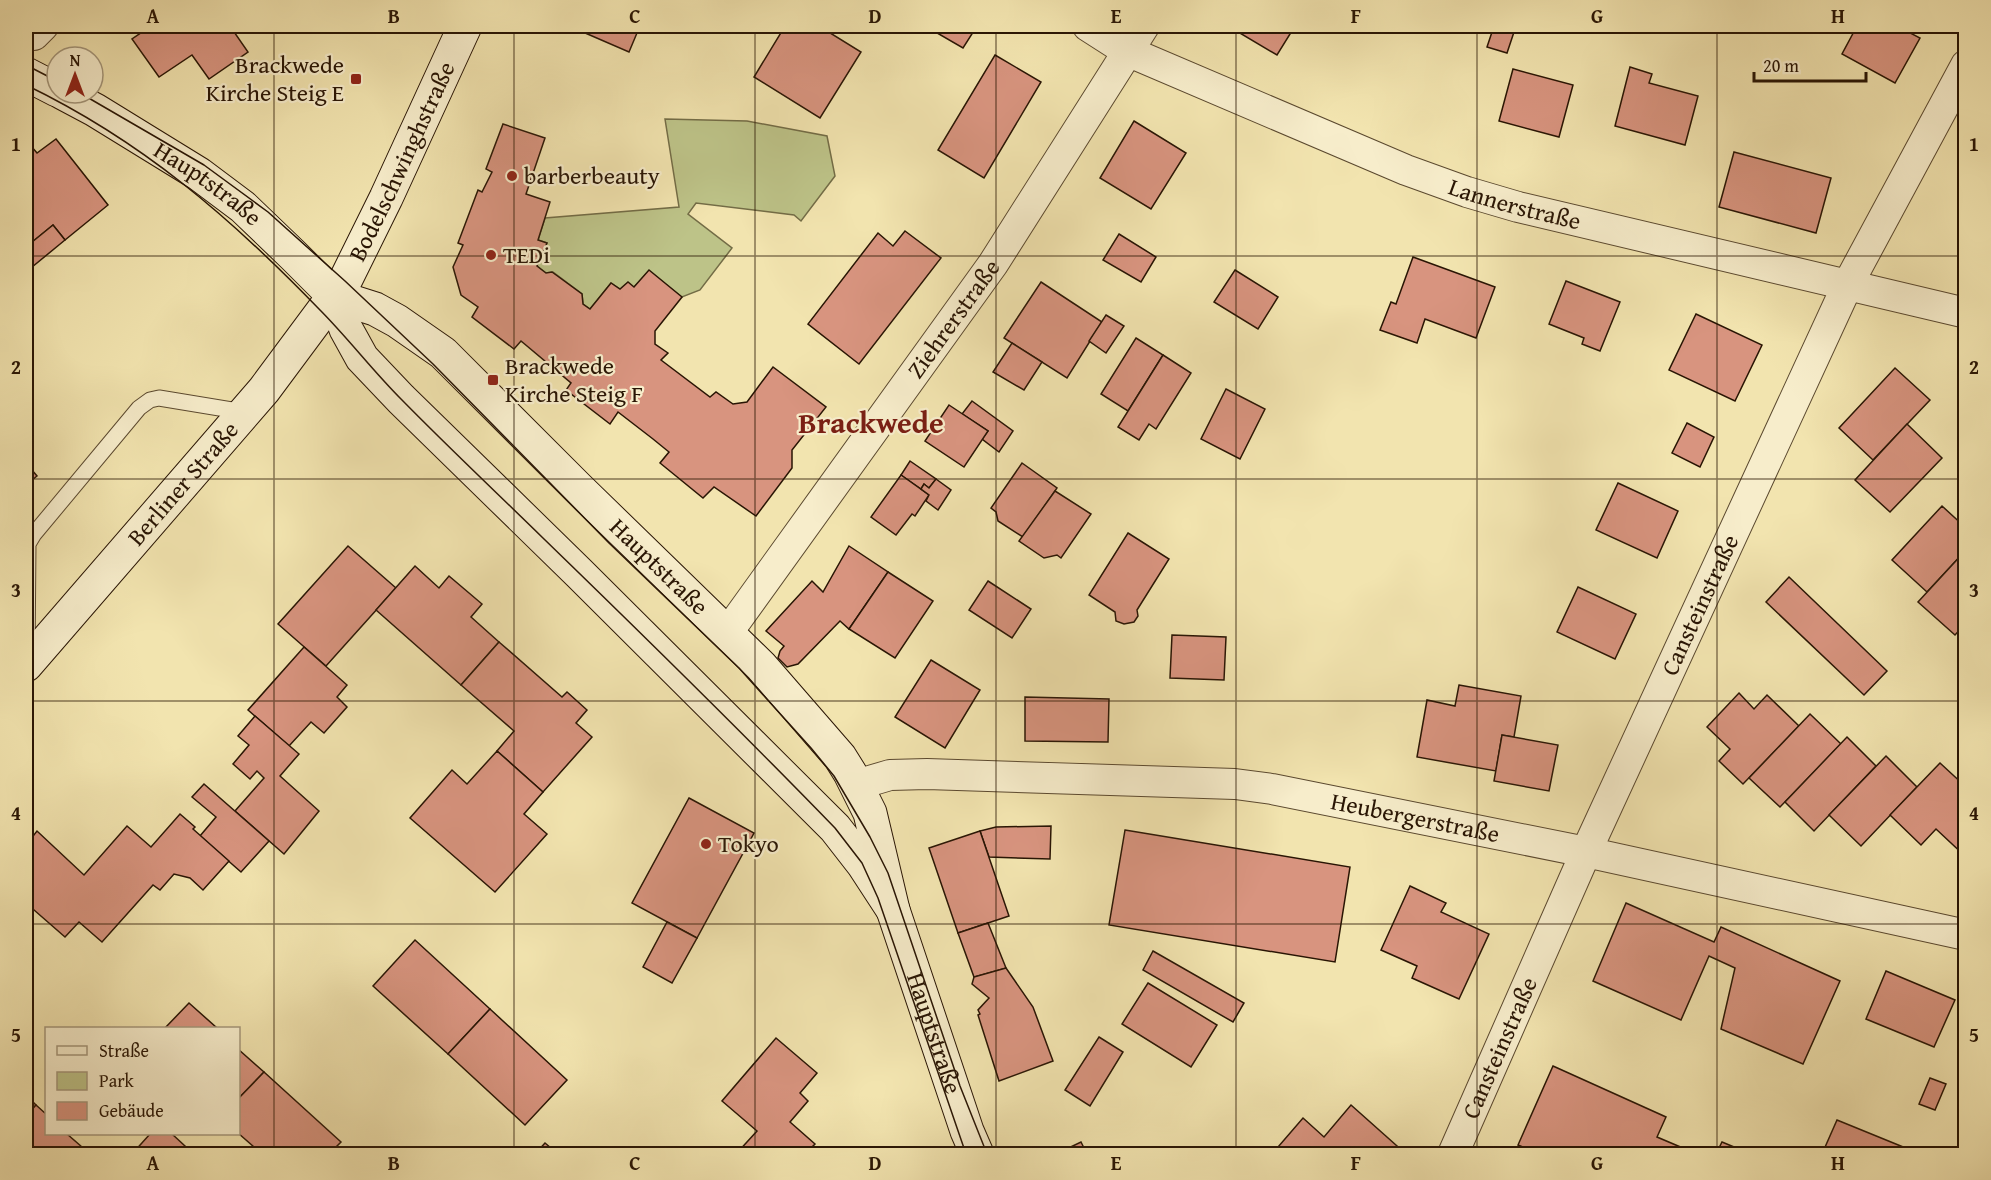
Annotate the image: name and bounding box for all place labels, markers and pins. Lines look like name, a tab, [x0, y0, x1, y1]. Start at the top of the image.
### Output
place label: Brackwede Kirche Steig E	[206, 47, 344, 110]
marker: Brackwede Kirche Steig E	[349, 72, 363, 86]
place label: barberbeauty	[524, 158, 660, 193]
marker: barberbeauty	[505, 169, 519, 183]
place label: TEDi	[503, 237, 550, 272]
marker: TEDi	[484, 248, 498, 262]
place label: Brackwede Kirche Steig F	[505, 348, 643, 411]
marker: Brackwede Kirche Steig F	[486, 373, 500, 387]
place label: Tokyo	[718, 826, 779, 861]
marker: Tokyo	[699, 837, 713, 851]

